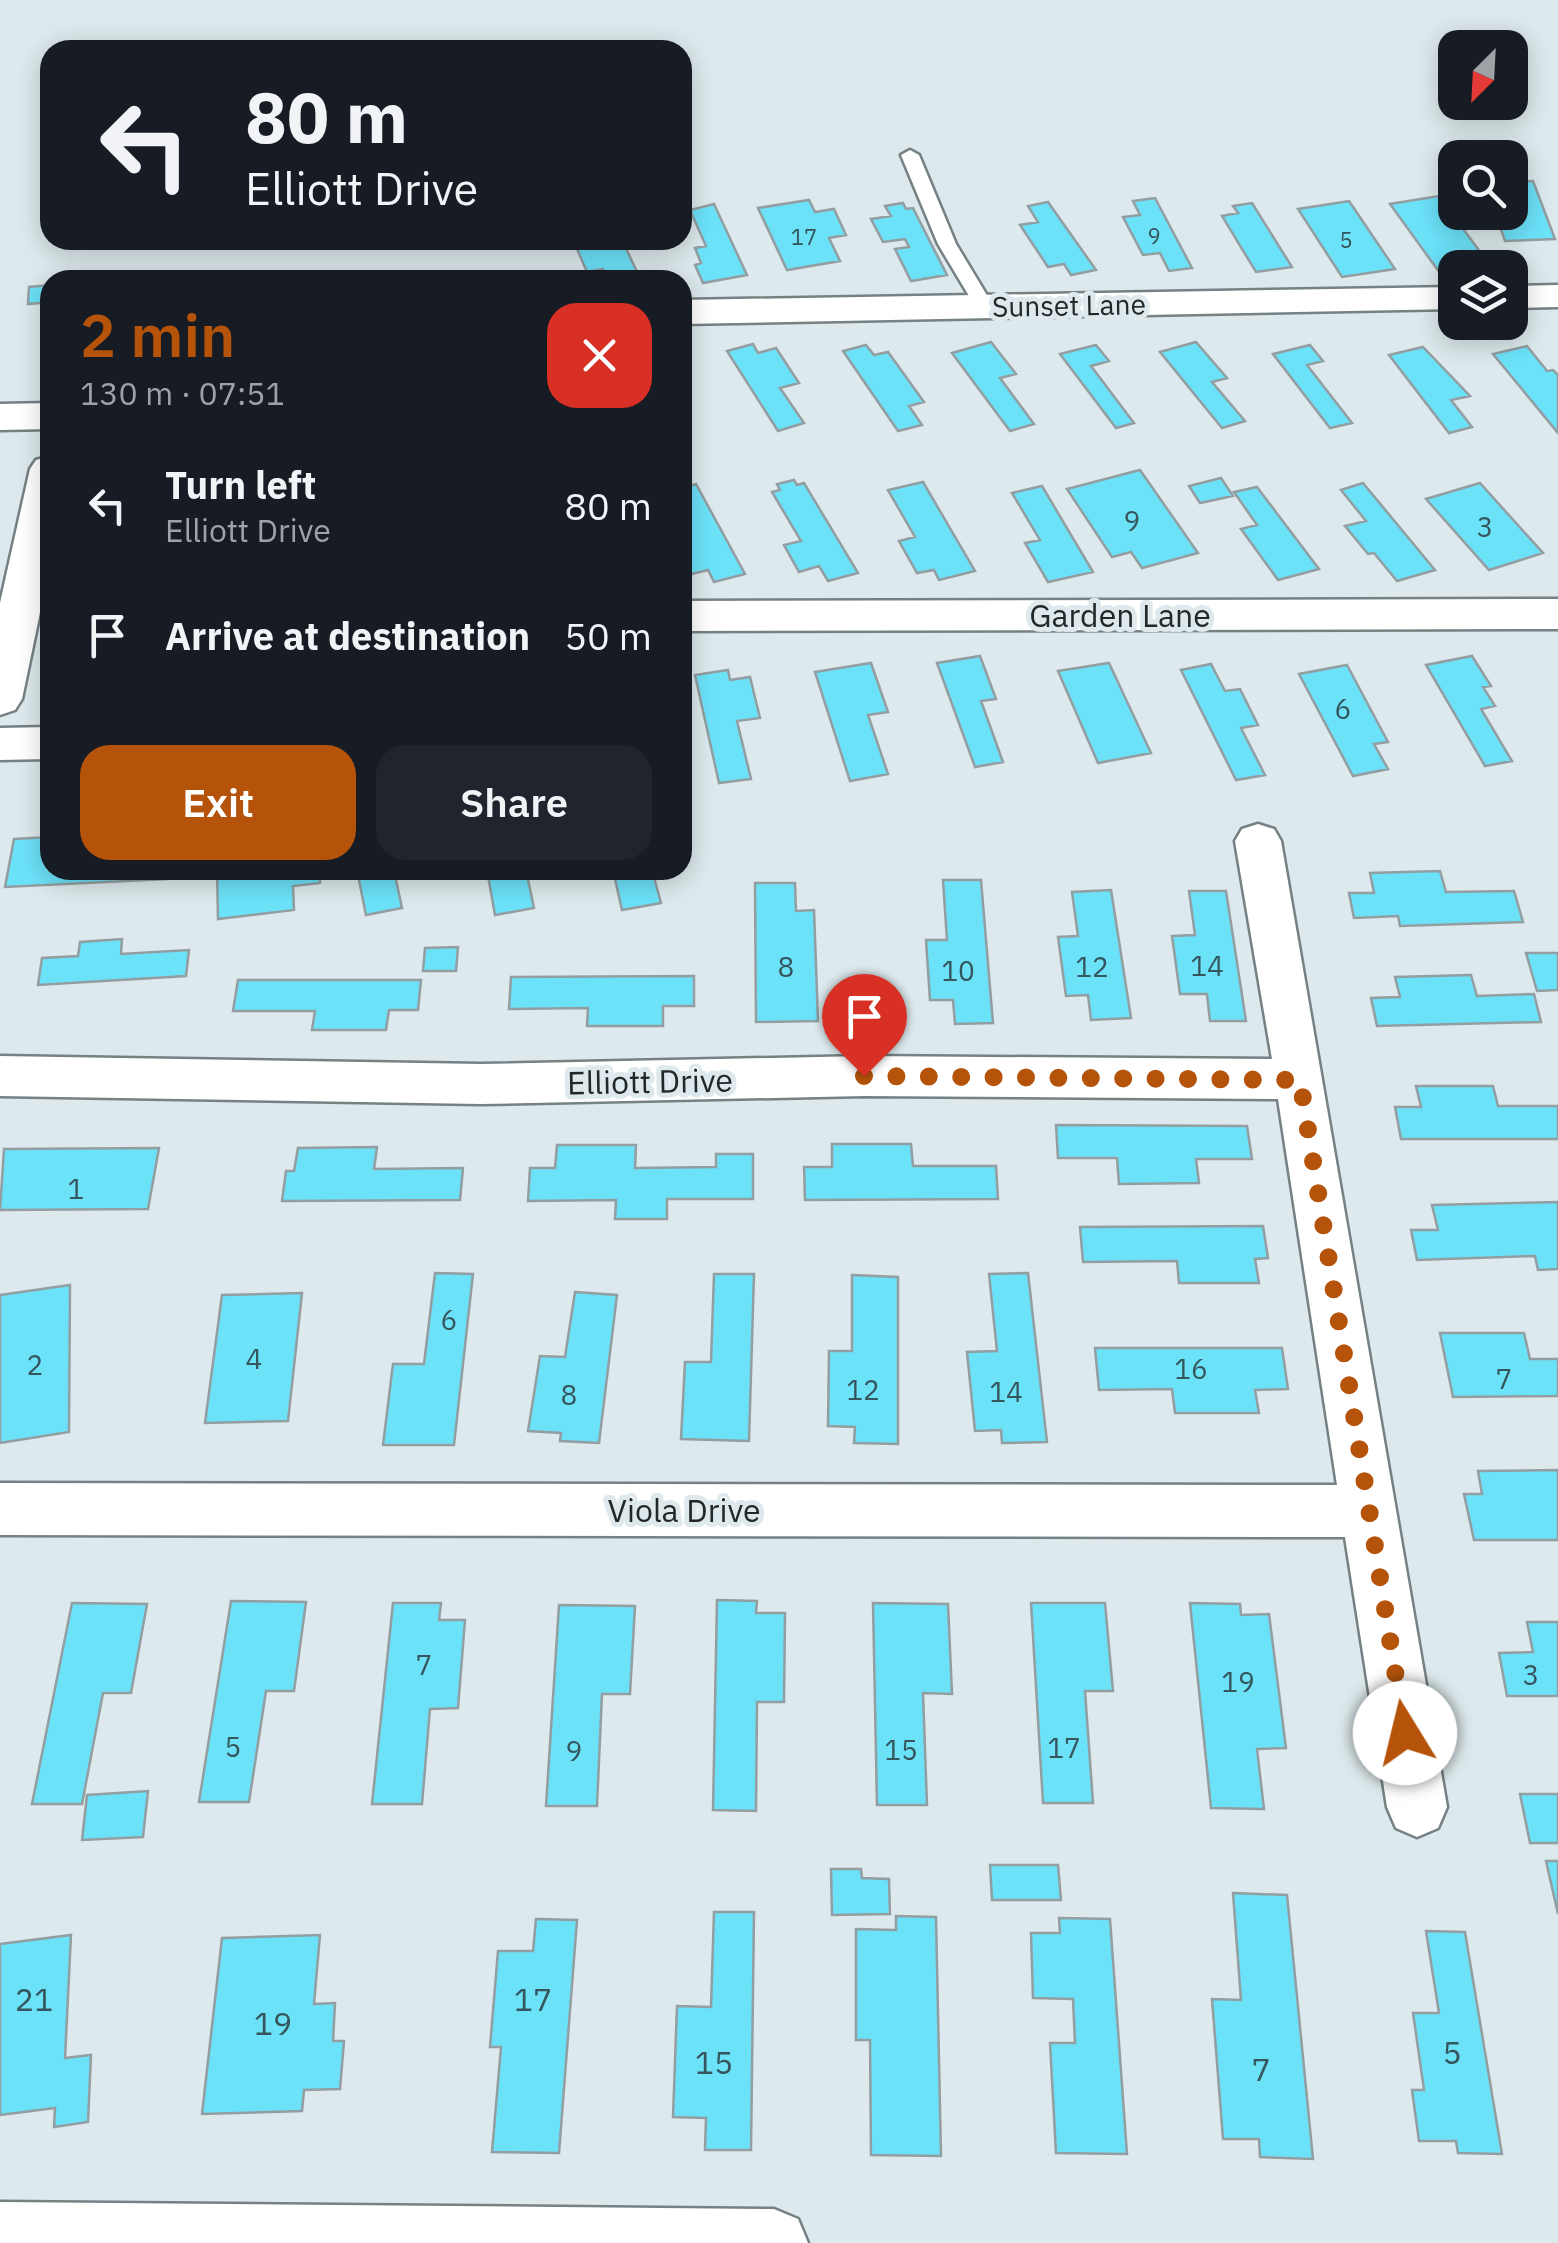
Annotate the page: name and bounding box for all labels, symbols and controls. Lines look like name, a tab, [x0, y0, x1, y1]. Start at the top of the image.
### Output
north arrow	[1438, 30, 1528, 120]
map controls	[1438, 30, 1528, 340]
text: 80 m	[245, 71, 408, 162]
icon: left	[80, 80, 210, 210]
button: search	[1438, 140, 1528, 230]
text: Elliott Drive	[245, 159, 478, 217]
house number: 9	[1147, 221, 1161, 250]
house number: 17	[791, 222, 817, 251]
house number: 5	[1339, 225, 1353, 254]
button: layers	[1438, 250, 1528, 340]
street label: Sunset Lane	[992, 285, 1146, 325]
text: 2 min	[80, 295, 235, 374]
button: close	[547, 303, 652, 408]
text: 130 m · 07:51	[80, 372, 285, 414]
text: Turn left	[165, 460, 316, 509]
icon: left	[80, 478, 135, 533]
text: 80 m	[564, 481, 652, 530]
house number: 9	[1124, 502, 1140, 539]
house number: 3	[1477, 508, 1493, 545]
text: Elliott Drive	[165, 509, 331, 551]
street label: Garden Lane	[1029, 594, 1211, 636]
icon: arrive	[80, 608, 135, 663]
text: Arrive at destination	[165, 611, 530, 660]
text: 50 m	[564, 611, 652, 660]
house number: 6	[1335, 690, 1351, 727]
button: Exit	[80, 745, 356, 860]
button: Share	[376, 745, 652, 860]
house number: 14	[1190, 947, 1224, 984]
house number: 8	[778, 948, 794, 985]
house number: 12	[1075, 948, 1109, 985]
house number: 10	[941, 952, 975, 989]
pin	[822, 974, 907, 1077]
icon: arrive	[837, 989, 892, 1044]
street label: Elliott Drive	[567, 1059, 733, 1103]
house number: 1	[68, 1170, 84, 1207]
house number: 6	[441, 1301, 457, 1338]
house number: 4	[246, 1340, 262, 1377]
house number: 2	[27, 1346, 43, 1383]
house number: 16	[1174, 1350, 1208, 1387]
house number: 7	[1496, 1360, 1512, 1397]
house number: 12	[846, 1371, 880, 1408]
house number: 14	[989, 1373, 1023, 1410]
house number: 8	[561, 1376, 577, 1413]
street label: Viola Drive	[607, 1489, 761, 1531]
house number: 7	[416, 1646, 432, 1683]
house number: 3	[1523, 1656, 1539, 1693]
house number: 19	[1221, 1663, 1255, 1700]
position arrow	[1353, 1681, 1457, 1785]
house number: 5	[225, 1728, 241, 1765]
house number: 17	[1047, 1729, 1081, 1766]
house number: 15	[884, 1731, 918, 1768]
house number: 9	[566, 1732, 582, 1769]
house number: 21	[15, 1978, 53, 2020]
house number: 17	[514, 1978, 552, 2020]
house number: 19	[254, 2002, 292, 2044]
house number: 5	[1442, 2031, 1462, 2073]
house number: 15	[695, 2041, 733, 2083]
house number: 7	[1251, 2048, 1271, 2090]

